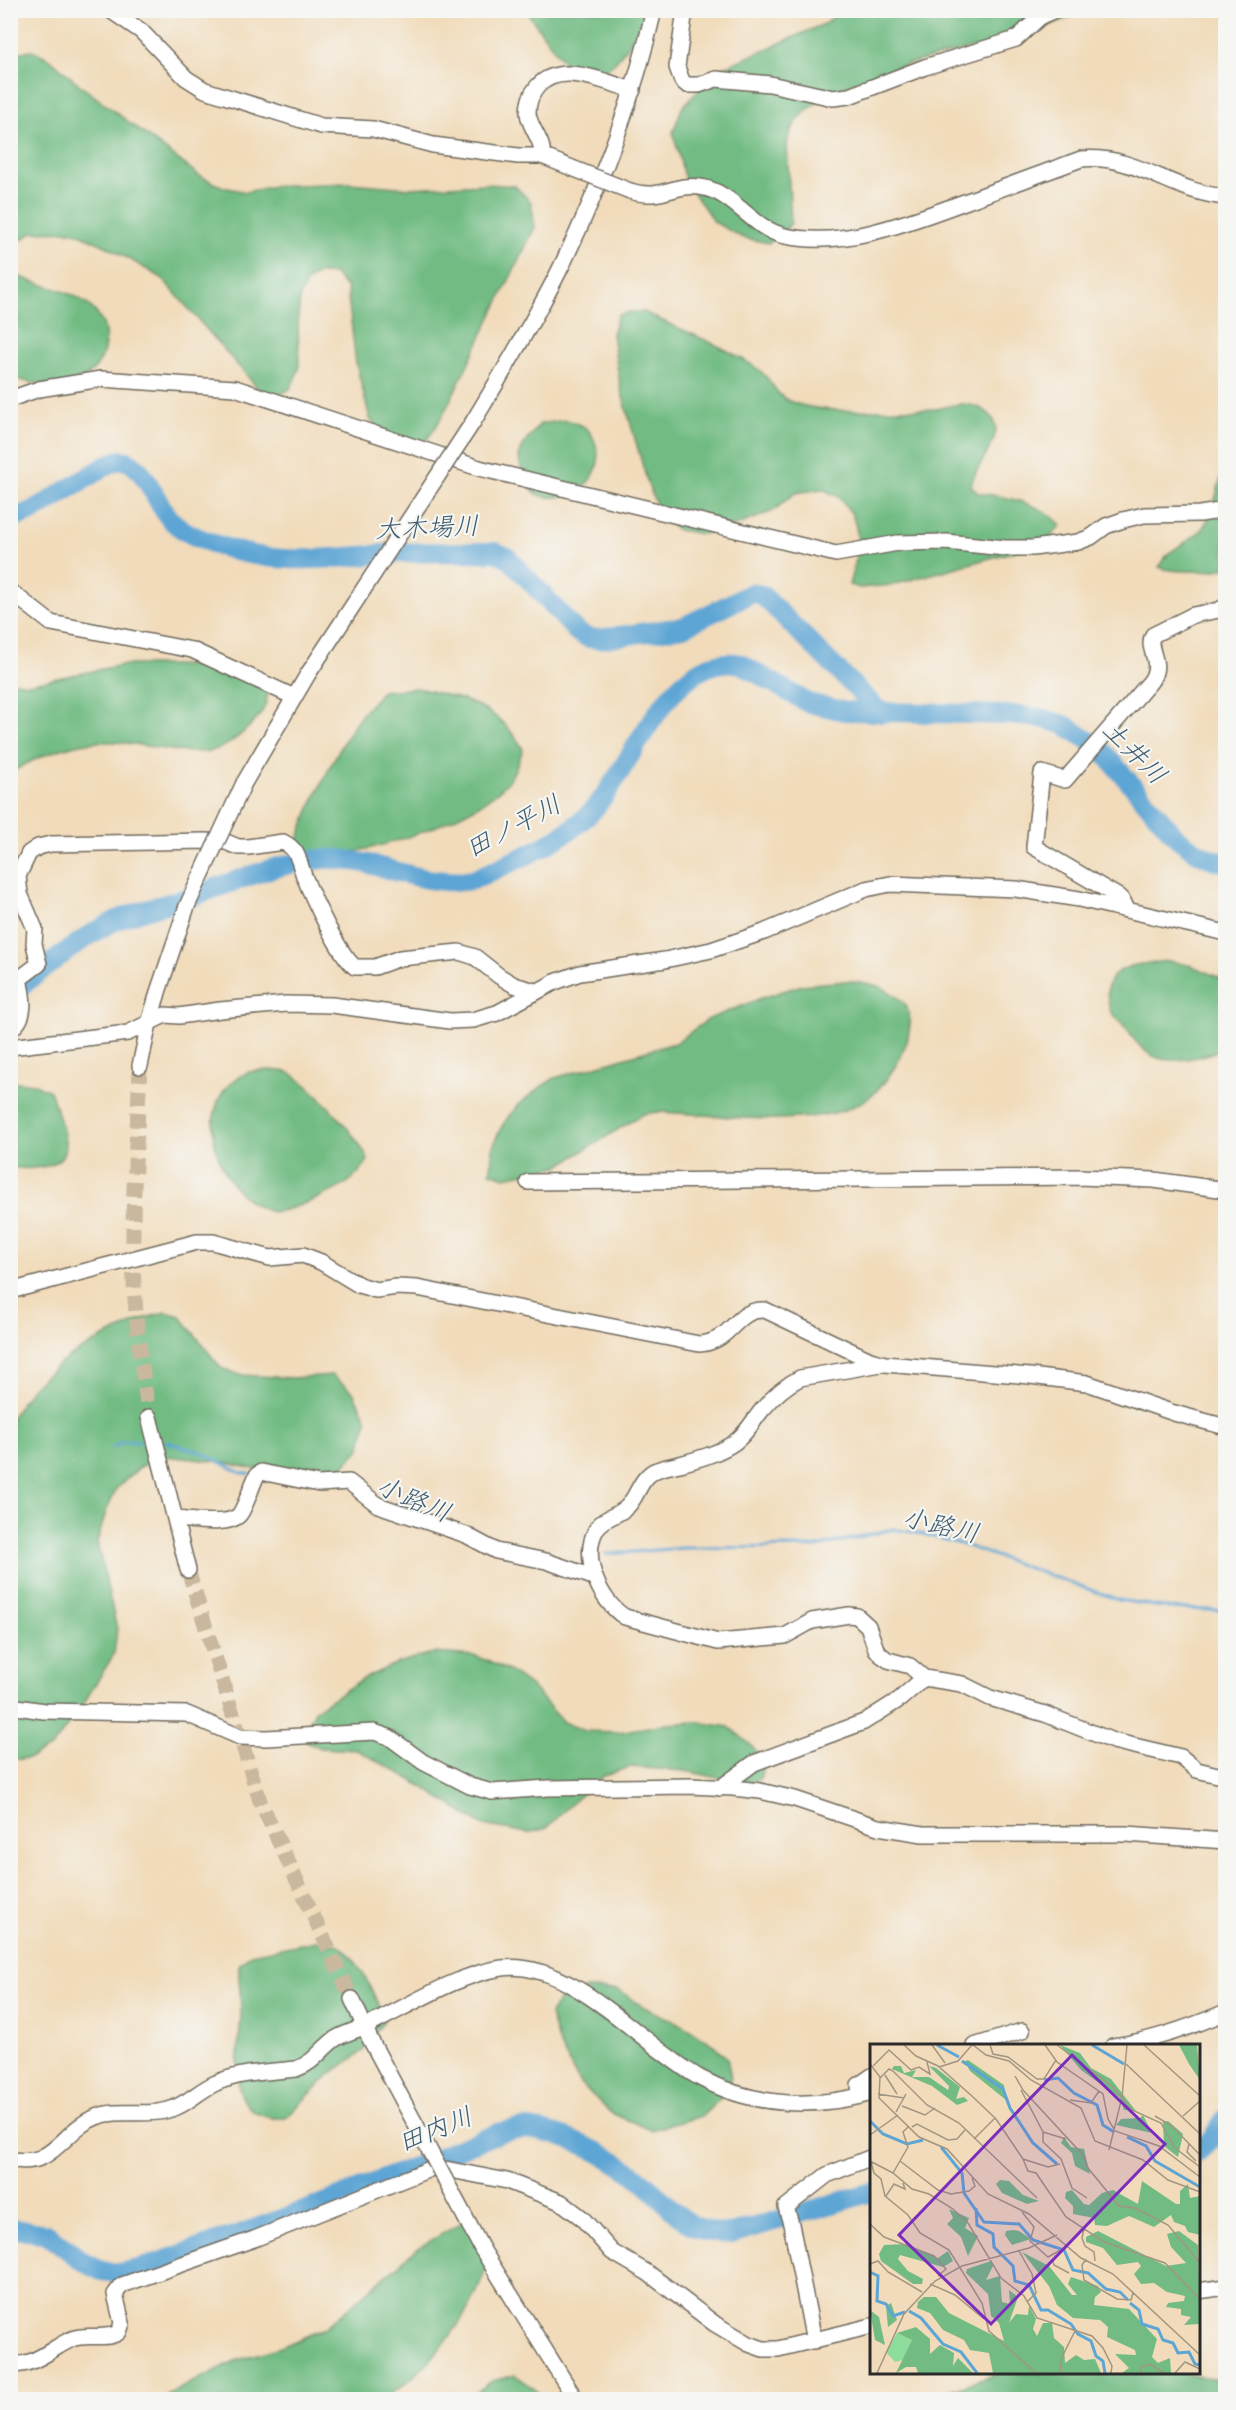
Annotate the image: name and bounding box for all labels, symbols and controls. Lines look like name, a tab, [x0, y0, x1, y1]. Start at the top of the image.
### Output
water label: 大木場川	[375, 510, 480, 548]
water label: 土井川	[1094, 714, 1173, 793]
water label: 田ノ平川	[460, 788, 568, 867]
water label: 小路川	[371, 1470, 456, 1532]
water label: 小路川	[899, 1502, 982, 1552]
inset map	[870, 2044, 1200, 2374]
water label: 田内川	[393, 2100, 478, 2161]

